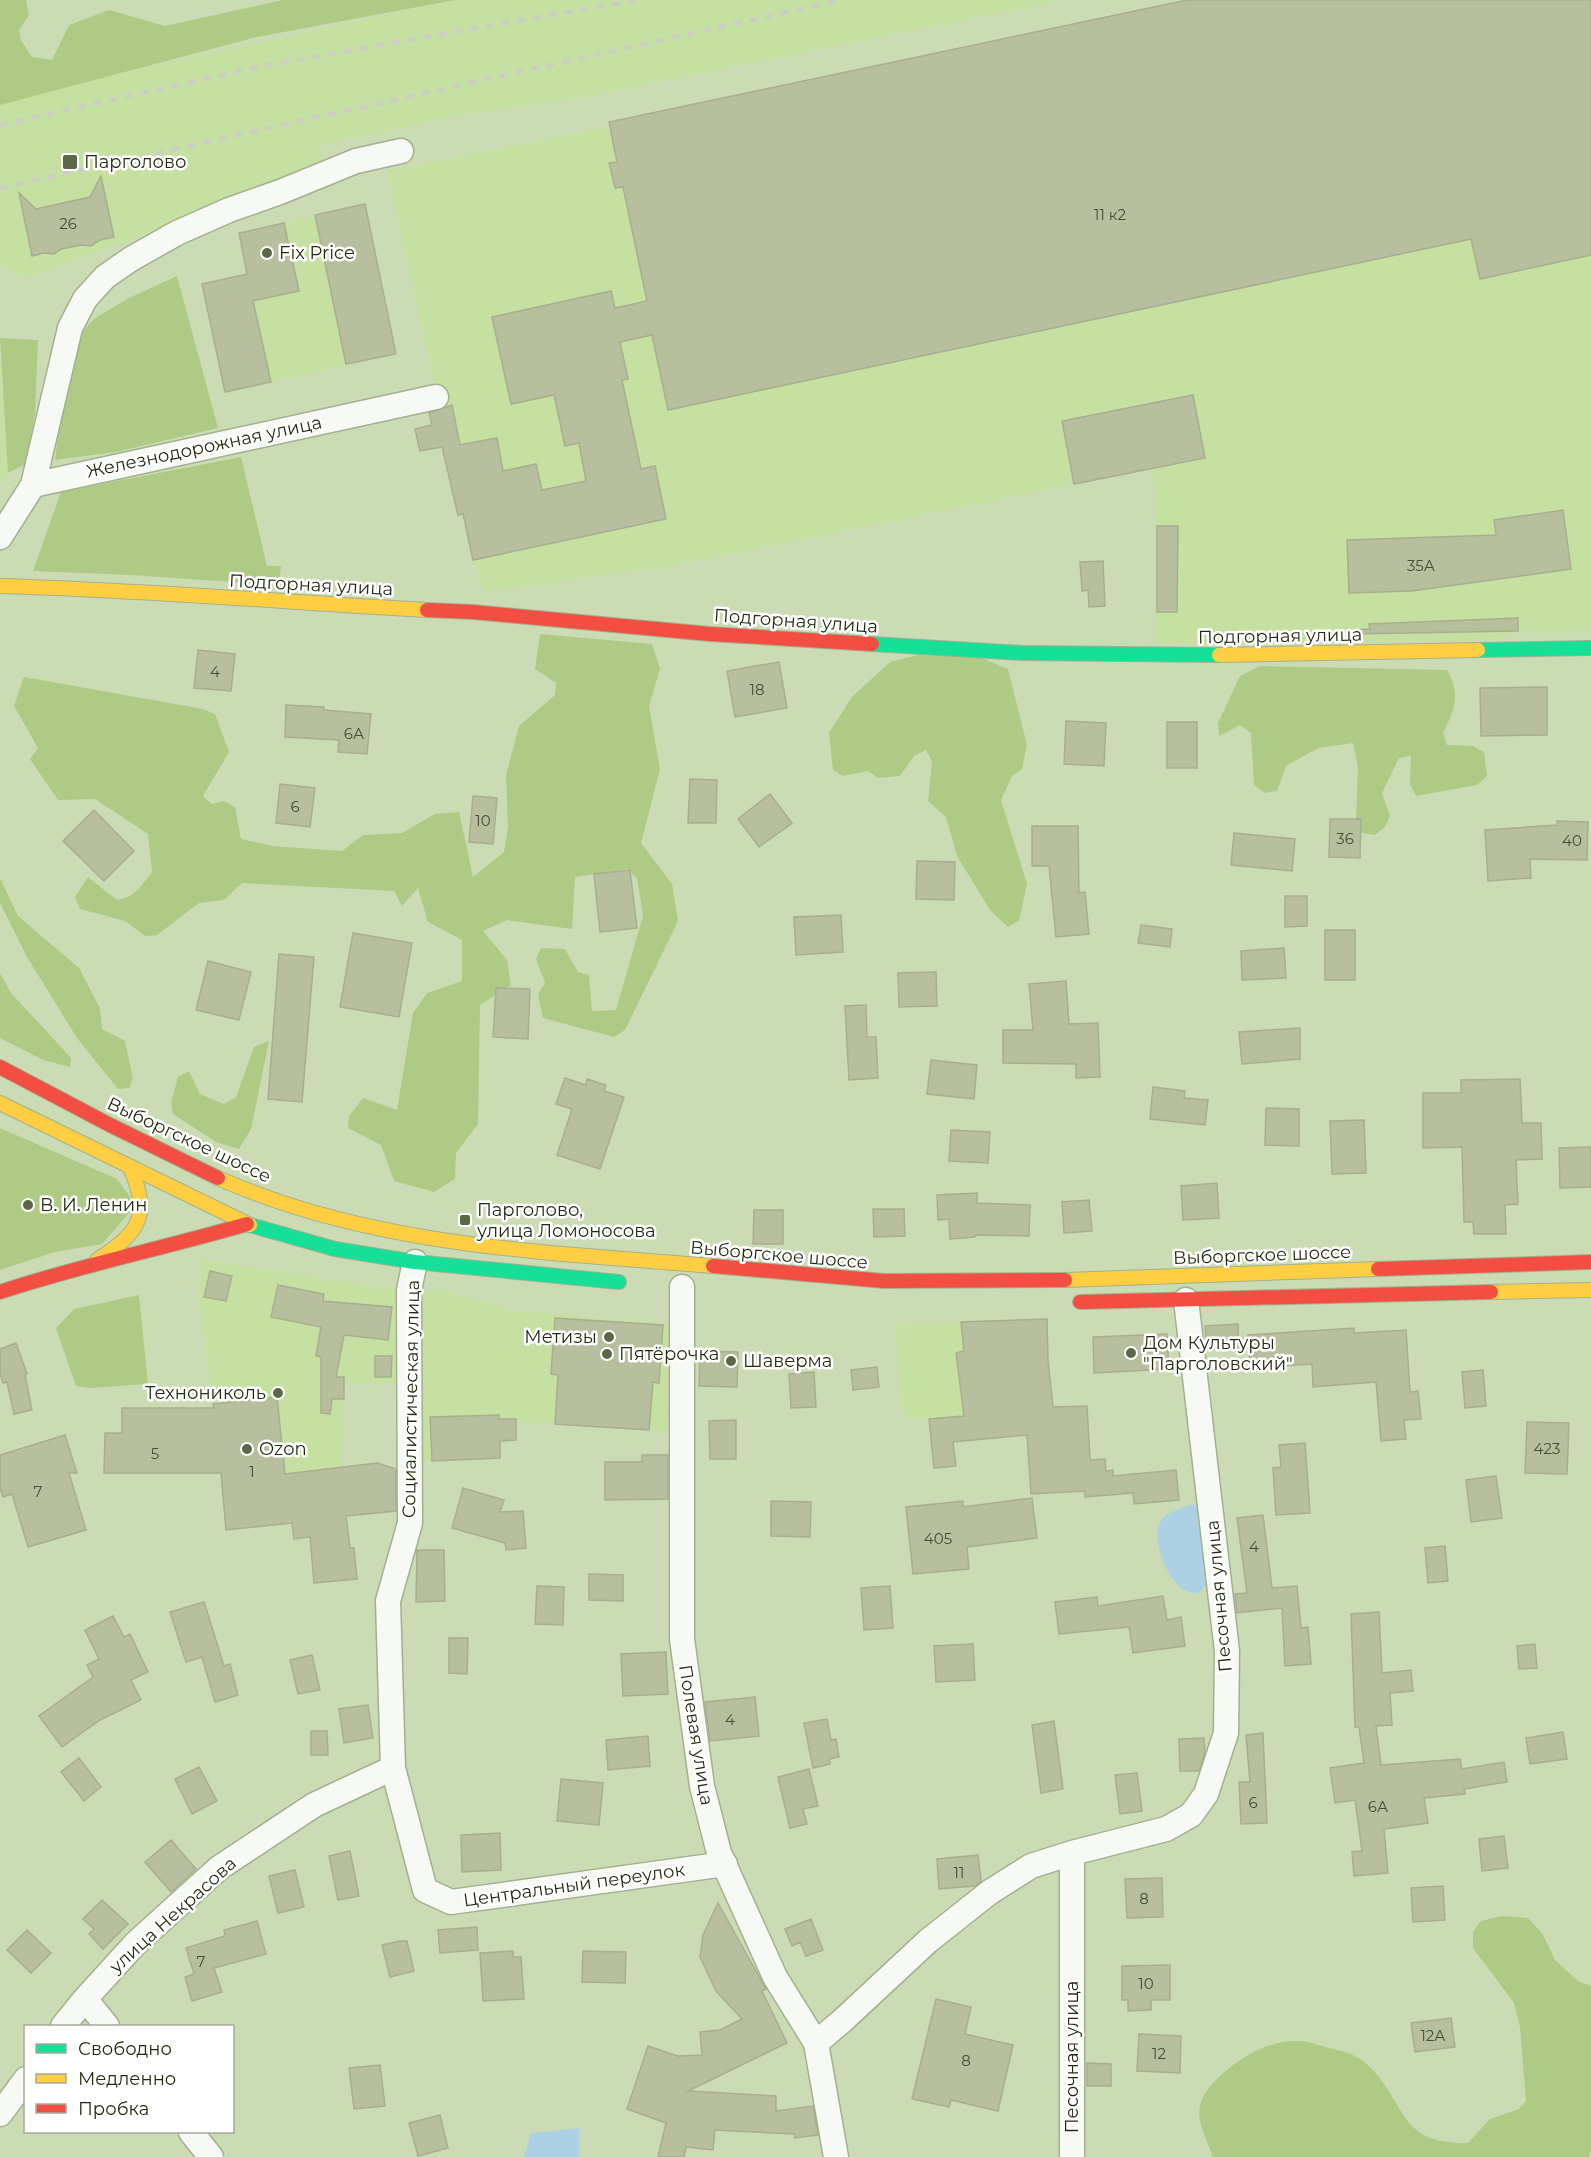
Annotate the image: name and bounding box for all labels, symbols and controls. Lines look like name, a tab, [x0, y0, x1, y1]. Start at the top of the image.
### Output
place label: Парголово	[84, 151, 186, 173]
marker: Парголово	[61, 153, 79, 171]
house number: 11 к2	[1094, 205, 1126, 224]
house number: 26	[59, 214, 77, 233]
place label: Fix Price	[279, 242, 355, 264]
marker: Fix Price	[260, 246, 274, 260]
street label: Железнодорожная улица	[84, 411, 324, 483]
house number: 35А	[1407, 556, 1435, 575]
street label: Подгорная улица	[228, 570, 394, 600]
street label: Подгорная улица	[713, 604, 879, 638]
street label: Подгорная улица	[1198, 624, 1362, 648]
house number: 4	[210, 662, 220, 681]
house number: 18	[750, 680, 765, 699]
house number: 6А	[344, 724, 364, 743]
house number: 6	[290, 797, 300, 816]
house number: 10	[475, 811, 491, 830]
house number: 36	[1336, 829, 1354, 848]
house number: 40	[1562, 831, 1582, 850]
street label: Выборгское шоссе	[104, 1092, 274, 1188]
place label: В. И. Ленин	[40, 1194, 147, 1216]
marker: В. И. Ленин	[21, 1198, 35, 1212]
place label: Парголово, улица Ломоносова	[476, 1199, 656, 1242]
marker: Парголово, улица Ломоносова	[458, 1213, 472, 1227]
street label: Выборгское шоссе	[689, 1236, 869, 1274]
street label: Выборгское шоссе	[1173, 1241, 1351, 1269]
street label: Социалистическая улица	[398, 1280, 424, 1518]
place label: Метизы	[524, 1326, 597, 1348]
marker: Метизы	[602, 1330, 616, 1344]
place label: Дом Культуры "Парголовский"	[1143, 1332, 1293, 1375]
place label: Пятёрочка	[619, 1343, 719, 1365]
marker: Дом Культуры "Парголовский"	[1124, 1346, 1138, 1360]
marker: Пятёрочка	[600, 1347, 614, 1361]
place label: Шаверма	[743, 1350, 832, 1372]
marker: Шаверма	[724, 1354, 738, 1368]
place label: Технониколь	[145, 1382, 266, 1404]
marker: Технониколь	[271, 1386, 285, 1400]
place label: Ozon	[259, 1438, 307, 1460]
house number: 423	[1534, 1439, 1560, 1458]
marker: Ozon	[240, 1442, 254, 1456]
house number: 5	[151, 1444, 159, 1463]
house number: 1	[249, 1462, 255, 1481]
house number: 7	[34, 1482, 43, 1501]
street label: Песочная улица	[1201, 1519, 1237, 1673]
house number: 405	[924, 1529, 952, 1548]
house number: 4	[1249, 1537, 1259, 1556]
street label: Полевая улица	[674, 1663, 718, 1807]
house number: 4	[725, 1710, 735, 1729]
house number: 6	[1248, 1793, 1258, 1812]
house number: 6А	[1368, 1797, 1388, 1816]
street label: улица Некрасова	[104, 1852, 241, 1978]
street label: Центральный переулок	[462, 1858, 687, 1911]
house number: 11	[954, 1863, 964, 1882]
house number: 8	[1139, 1889, 1149, 1908]
house number: 7	[197, 1952, 206, 1971]
house number: 10	[1138, 1974, 1154, 1993]
street label: Песочная улица	[1061, 1981, 1083, 2133]
legend	[24, 2025, 234, 2133]
house number: 12А	[1420, 2026, 1446, 2045]
text: Свободно	[78, 2038, 172, 2060]
house number: 12	[1152, 2044, 1166, 2063]
house number: 8	[961, 2051, 971, 2070]
text: Медленно	[78, 2068, 176, 2090]
text: Пробка	[78, 2098, 149, 2120]

